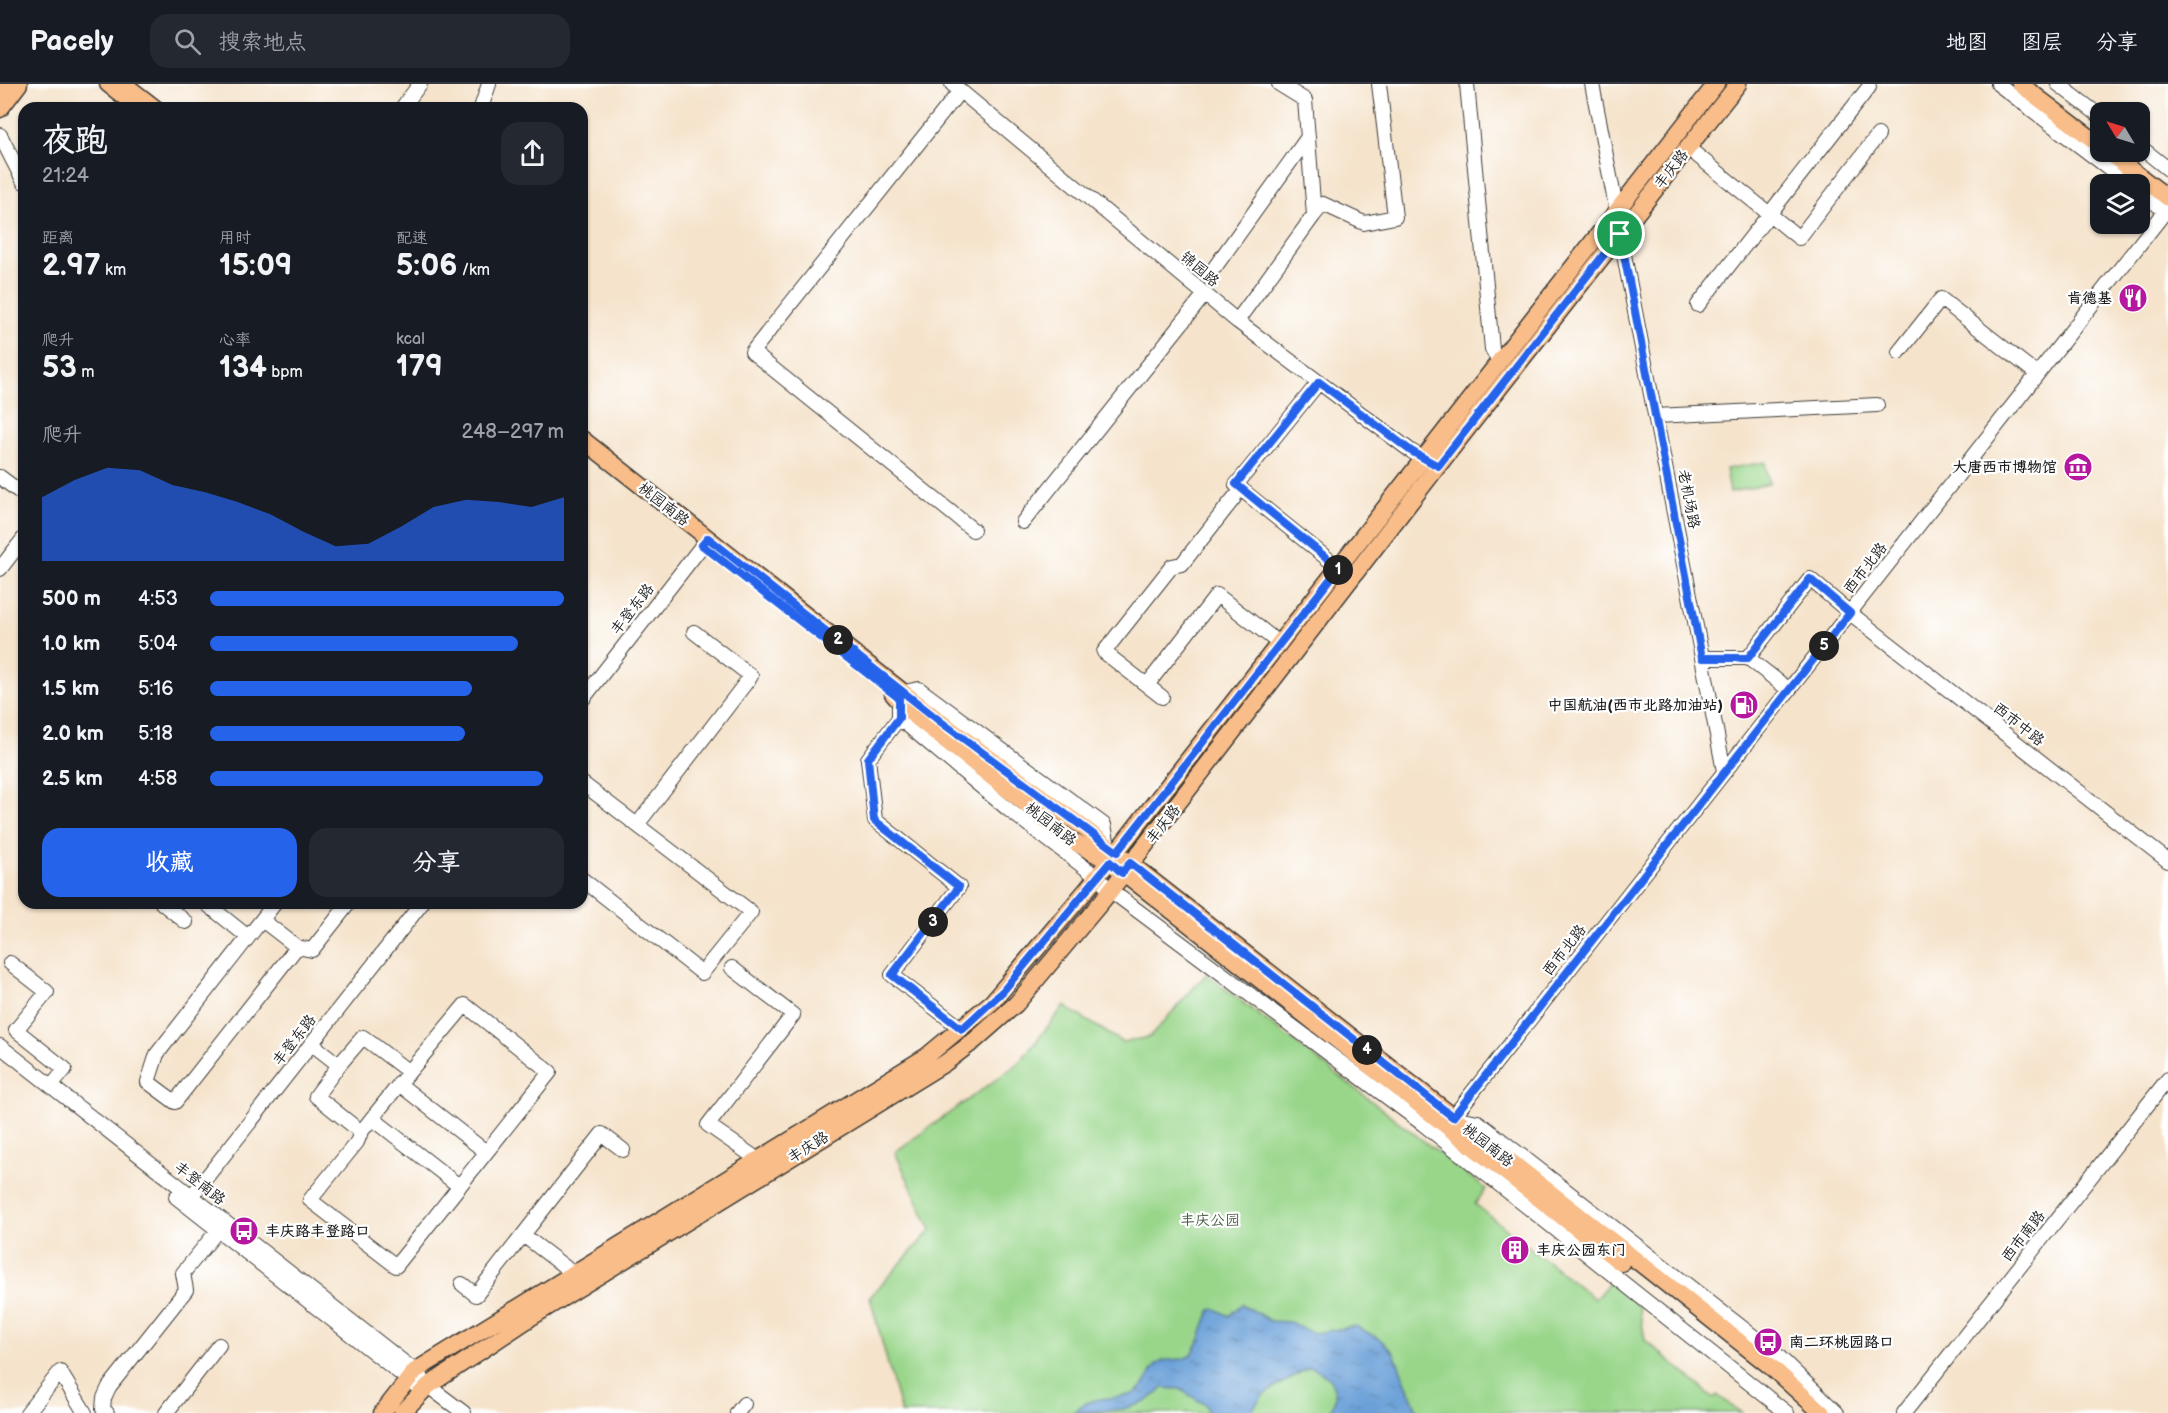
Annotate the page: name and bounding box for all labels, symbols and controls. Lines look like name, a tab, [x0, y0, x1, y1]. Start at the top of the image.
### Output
search box	[150, 14, 570, 68]
text: Pacely	[30, 25, 114, 58]
icon: search	[171, 25, 204, 58]
text: 搜索地点	[219, 29, 307, 56]
text: 地图	[1946, 30, 1988, 55]
text: 图层	[2021, 30, 2063, 55]
text: 分享	[2096, 30, 2138, 55]
north arrow	[2090, 102, 2150, 162]
map controls	[2090, 102, 2150, 234]
text: 夜跑	[42, 121, 108, 161]
button: share	[501, 122, 564, 185]
street label: 丰庆路	[1650, 146, 1693, 193]
text: 21:24	[42, 164, 89, 188]
button: layers	[2090, 174, 2150, 234]
pin	[1594, 208, 1645, 259]
icon: arrive	[1603, 217, 1636, 250]
text: 距离	[42, 229, 74, 248]
text: 用时	[219, 229, 251, 248]
text: 配速	[396, 229, 428, 248]
text: 2.97	[42, 248, 101, 284]
text: 15:09	[219, 248, 292, 284]
text: 5:06	[396, 248, 457, 284]
street label: 锦园路	[1176, 248, 1223, 291]
text: km	[101, 261, 126, 280]
text: /km	[457, 261, 490, 280]
restaurant icon: 肯德基	[2117, 282, 2149, 314]
place label: 肯德基	[2067, 289, 2112, 308]
text: kcal	[396, 330, 425, 349]
text: 爬升	[42, 331, 74, 350]
text: 心率	[219, 331, 251, 350]
text: 179	[396, 349, 443, 385]
text: 53	[42, 350, 77, 386]
text: 134	[219, 350, 267, 386]
text: m	[77, 363, 94, 382]
text: bpm	[267, 363, 303, 382]
text: 248–297 m	[462, 420, 564, 444]
text: 爬升	[42, 423, 82, 447]
museum icon: 大唐西市博物馆	[2062, 451, 2094, 483]
place label: 大唐西市博物馆	[1952, 458, 2057, 477]
street label: 老机场路	[1673, 468, 1704, 530]
street label: 桃园南路	[634, 478, 693, 530]
street label: 西市北路	[1839, 539, 1891, 598]
pin: 1	[1323, 555, 1353, 585]
text: 1	[1335, 560, 1341, 579]
street label: 丰登东路	[606, 580, 658, 639]
text: 500 m	[42, 587, 101, 611]
text: 4:53	[138, 587, 178, 611]
pin: 2	[823, 625, 853, 655]
text: 2	[833, 630, 843, 649]
pin: 5	[1809, 631, 1839, 661]
text: 1.0 km	[42, 632, 100, 656]
text: 5:04	[138, 632, 177, 656]
text: 5	[1819, 636, 1829, 655]
text: 1.5 km	[42, 677, 99, 701]
text: 5:16	[138, 677, 173, 701]
fuel station icon: 中国航油(西市北路加油站)	[1728, 689, 1760, 721]
place label: 中国航油(西市北路加油站)	[1547, 696, 1723, 715]
street label: 西市中路	[1989, 698, 2048, 750]
text: 2.0 km	[42, 722, 104, 746]
text: 5:18	[138, 722, 173, 746]
text: 2.5 km	[42, 767, 103, 791]
text: 4:58	[138, 767, 177, 791]
street label: 桃园南路	[1021, 798, 1080, 850]
street label: 丰庆路	[1142, 801, 1185, 848]
button: 收藏	[42, 828, 297, 897]
button: 分享	[309, 828, 564, 897]
pin: 3	[918, 907, 948, 937]
text: 3	[928, 912, 938, 931]
street label: 西市北路	[1538, 921, 1590, 980]
street label: 丰登东路	[268, 1011, 320, 1070]
pin: 4	[1352, 1035, 1382, 1065]
text: 4	[1362, 1040, 1372, 1059]
street label: 桃园南路	[1458, 1119, 1517, 1171]
street label: 丰庆路	[784, 1127, 832, 1167]
street label: 丰登南路	[170, 1157, 229, 1209]
street label: 西市南路	[1997, 1207, 2049, 1266]
park label: 丰庆公园	[1180, 1211, 1240, 1230]
bus stop icon: 丰庆路丰登路口	[228, 1215, 260, 1247]
place label: 丰庆路丰登路口	[265, 1222, 370, 1241]
building icon: 丰庆公园东门	[1499, 1234, 1531, 1266]
place label: 丰庆公园东门	[1536, 1241, 1626, 1260]
bus stop icon: 南二环桃园路口	[1752, 1326, 1784, 1358]
place label: 南二环桃园路口	[1789, 1333, 1894, 1352]

